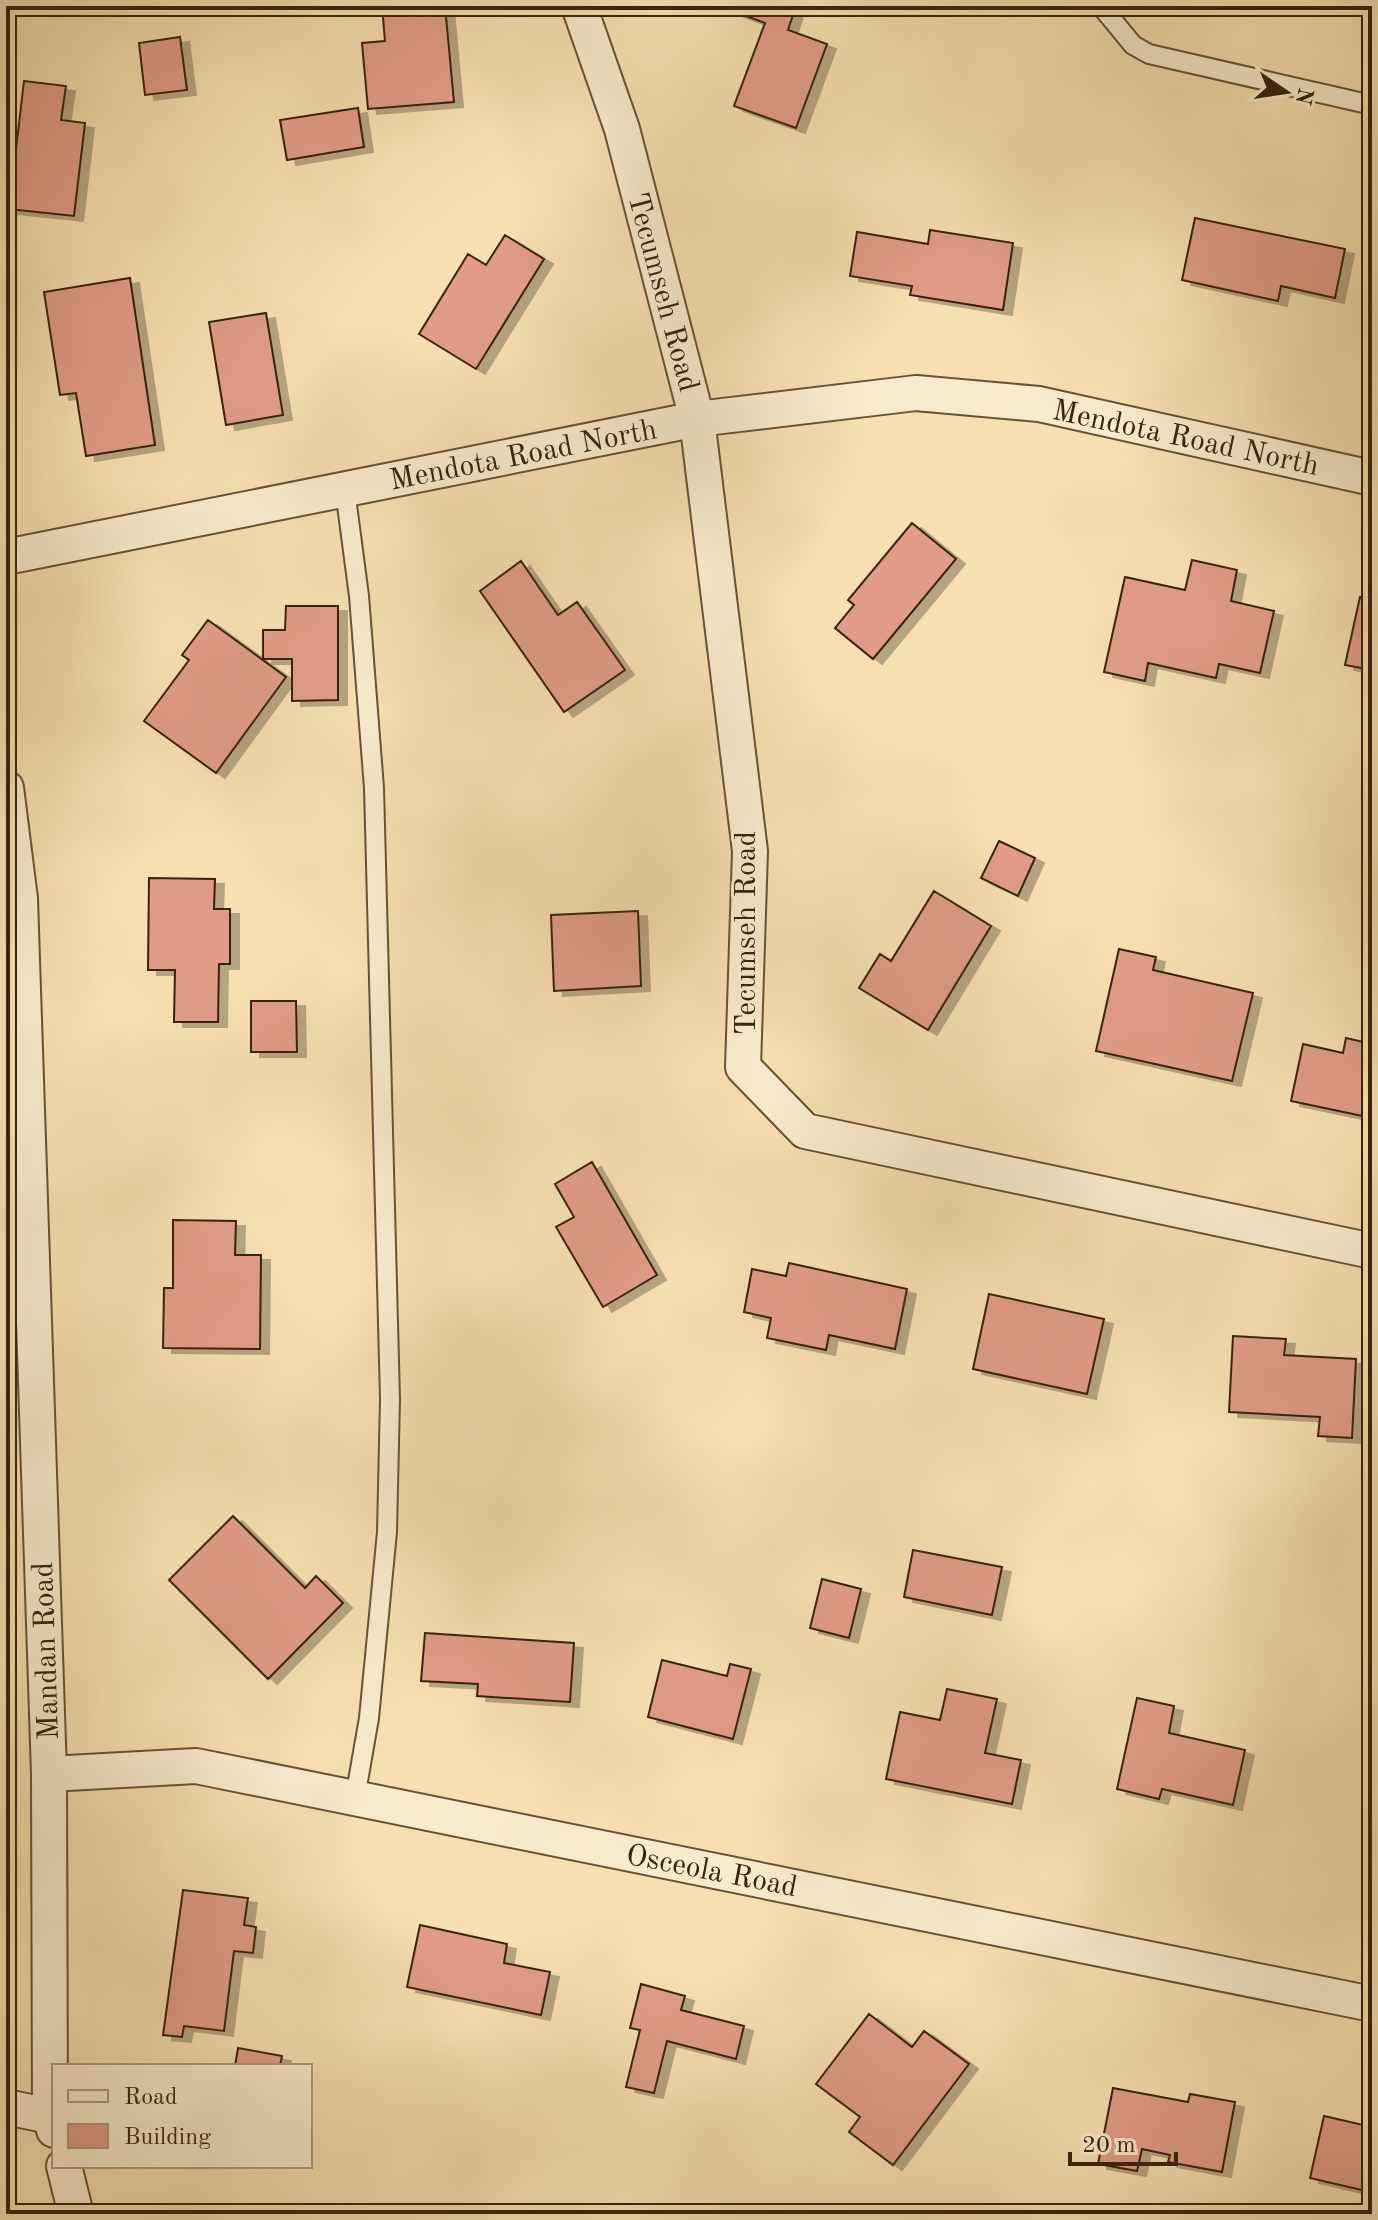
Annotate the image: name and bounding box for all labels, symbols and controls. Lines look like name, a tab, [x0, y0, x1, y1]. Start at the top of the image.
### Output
north arrow	[1246, 52, 1326, 132]
text: N	[1291, 85, 1316, 107]
street label: Tecumseh Road	[621, 190, 703, 395]
street label: Mendota Road North	[1050, 396, 1322, 482]
street label: Mendota Road North	[387, 415, 660, 497]
street label: Tecumseh Road	[732, 831, 762, 1035]
street label: Mandan Road	[29, 1561, 65, 1740]
street label: Osceola Road	[623, 1841, 800, 1903]
legend	[52, 2064, 312, 2168]
text: Road	[124, 2086, 177, 2110]
scale bar	[1070, 2116, 1176, 2166]
text: Building	[124, 2126, 211, 2150]
text: 20 m	[1082, 2134, 1136, 2158]

